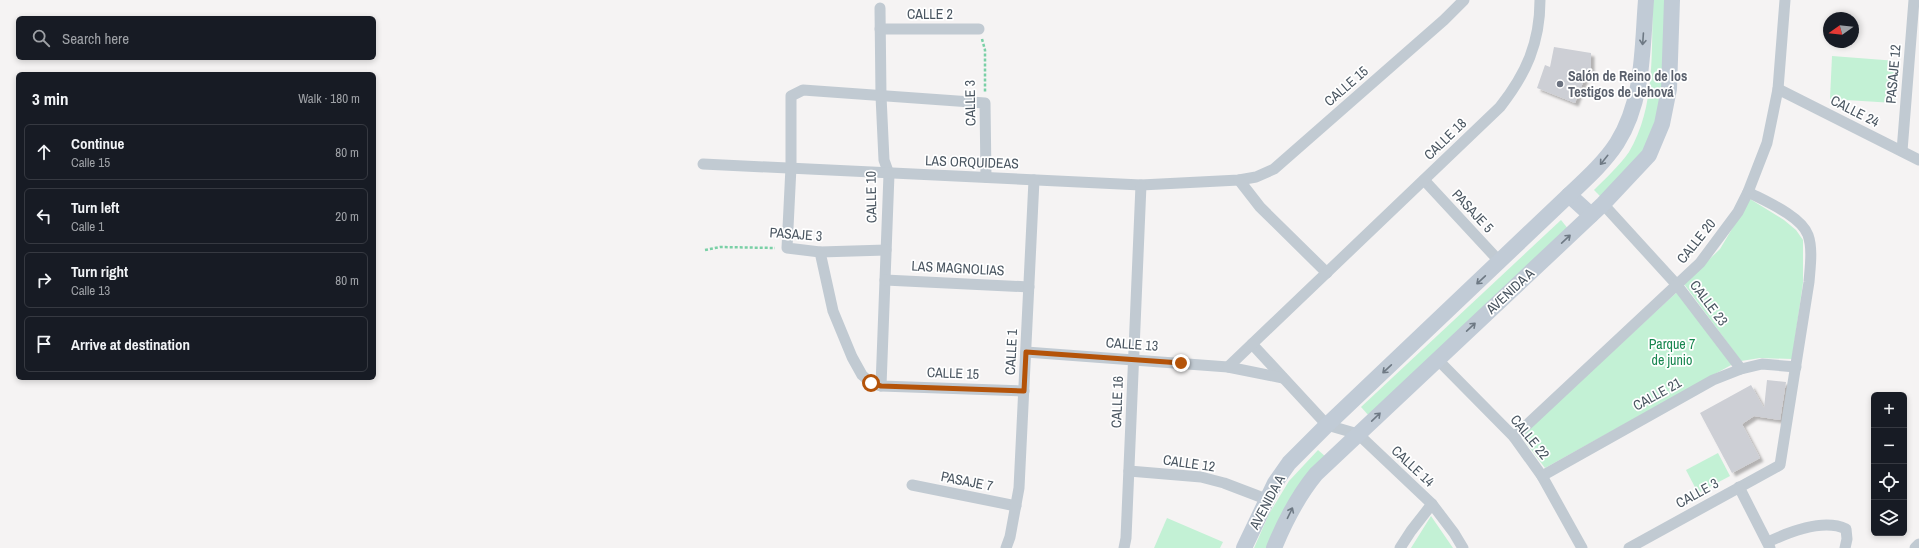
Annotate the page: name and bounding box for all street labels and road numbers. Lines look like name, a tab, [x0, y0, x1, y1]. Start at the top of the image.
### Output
street label: CALLE 2	[907, 5, 953, 23]
street label: PASAJE 12	[1881, 44, 1905, 104]
street label: CALLE 15	[1320, 62, 1372, 110]
street label: CALLE 3	[961, 80, 979, 126]
street label: CALLE 24	[1828, 91, 1883, 131]
street label: CALLE 18	[1420, 114, 1470, 164]
street label: LAS ORQUIDEAS	[925, 151, 1020, 173]
street label: CALLE 10	[862, 171, 880, 223]
street label: PASAJE 5	[1448, 186, 1498, 236]
street label: CALLE 20	[1673, 215, 1719, 267]
street label: PASAJE 3	[769, 223, 823, 245]
street label: LAS MAGNOLIAS	[911, 257, 1005, 279]
street label: AVENIDA A	[1481, 264, 1538, 318]
street label: CALLE 23	[1686, 277, 1732, 329]
street label: CALLE 1	[1001, 328, 1021, 375]
street label: CALLE 13	[1105, 333, 1159, 355]
street label: CALLE 15	[927, 363, 979, 383]
street label: CALLE 21	[1630, 373, 1685, 415]
street label: CALLE 16	[1107, 376, 1127, 428]
street label: CALLE 22	[1507, 411, 1553, 463]
street label: CALLE 14	[1388, 442, 1439, 491]
street label: CALLE 12	[1162, 450, 1216, 476]
street label: PASAJE 7	[939, 467, 995, 495]
street label: AVENIDA A	[1245, 471, 1289, 533]
street label: CALLE 3	[1673, 474, 1721, 512]

